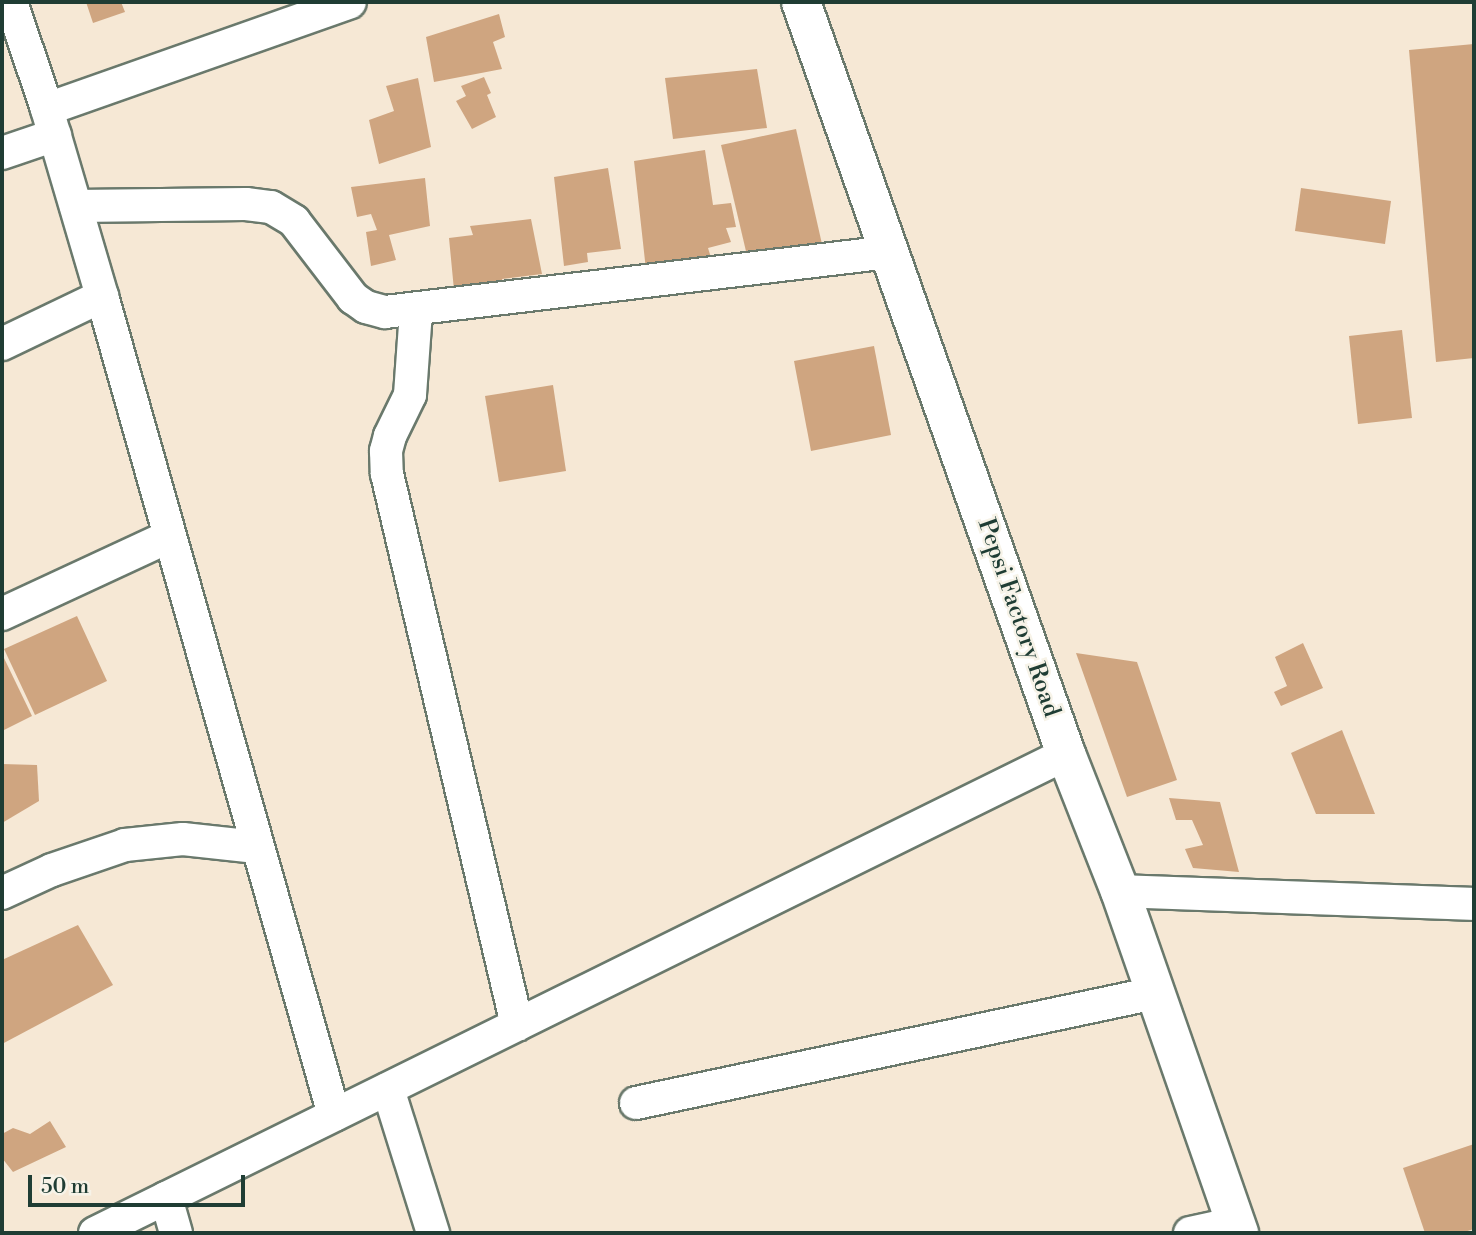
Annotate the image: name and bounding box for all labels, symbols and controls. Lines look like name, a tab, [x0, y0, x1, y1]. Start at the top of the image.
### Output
street label: Pepsi Factory Road	[971, 515, 1065, 721]
scale bar	[32, 1162, 248, 1206]
text: 50 m	[41, 1174, 89, 1200]

